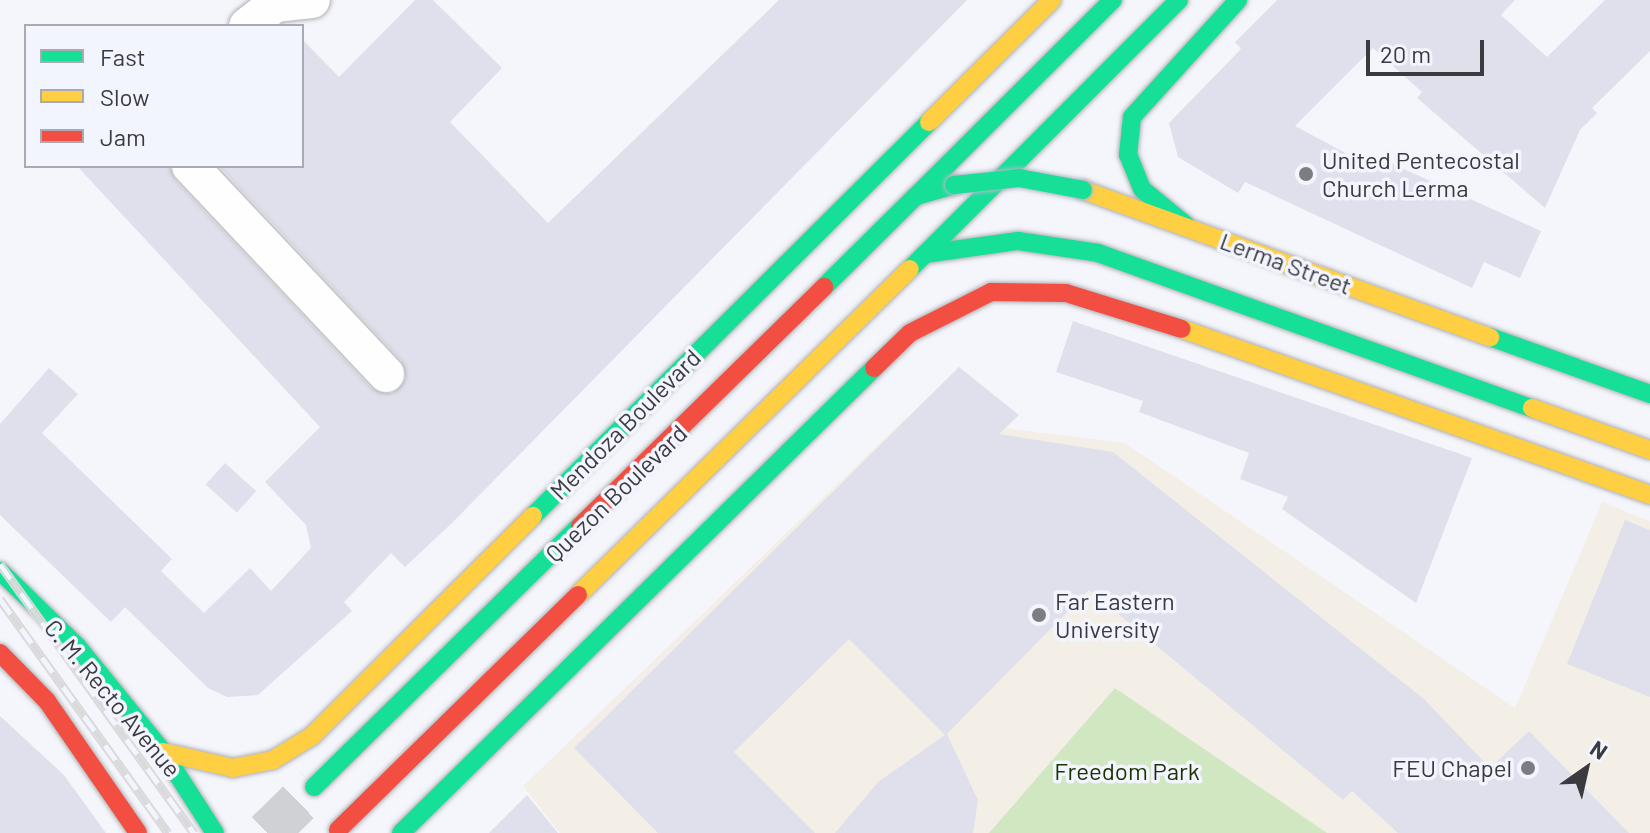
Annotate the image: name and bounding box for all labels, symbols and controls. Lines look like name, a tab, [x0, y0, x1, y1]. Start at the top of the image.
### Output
legend	[24, 24, 304, 168]
scale bar	[1370, 24, 1488, 74]
text: 20 m	[1380, 39, 1431, 68]
text: Fast	[100, 42, 145, 71]
text: Slow	[100, 82, 149, 111]
text: Jam	[100, 122, 146, 151]
place label: United Pentecostal Church Lerma	[1322, 146, 1520, 202]
marker: United Pentecostal Church Lerma	[1297, 165, 1315, 183]
street label: Lerma Street	[1216, 226, 1356, 300]
street label: Mendoza Boulevard	[544, 343, 706, 505]
street label: Quezon Boulevard	[539, 418, 693, 568]
place label: Far Eastern University	[1055, 587, 1175, 643]
marker: Far Eastern University	[1030, 606, 1048, 624]
street label: C. M. Recto Avenue	[39, 613, 187, 783]
north arrow	[1546, 729, 1626, 809]
text: N	[1586, 734, 1613, 764]
place label: FEU Chapel	[1392, 754, 1512, 782]
park label: Freedom Park	[1054, 757, 1200, 785]
marker: FEU Chapel	[1519, 759, 1537, 777]

